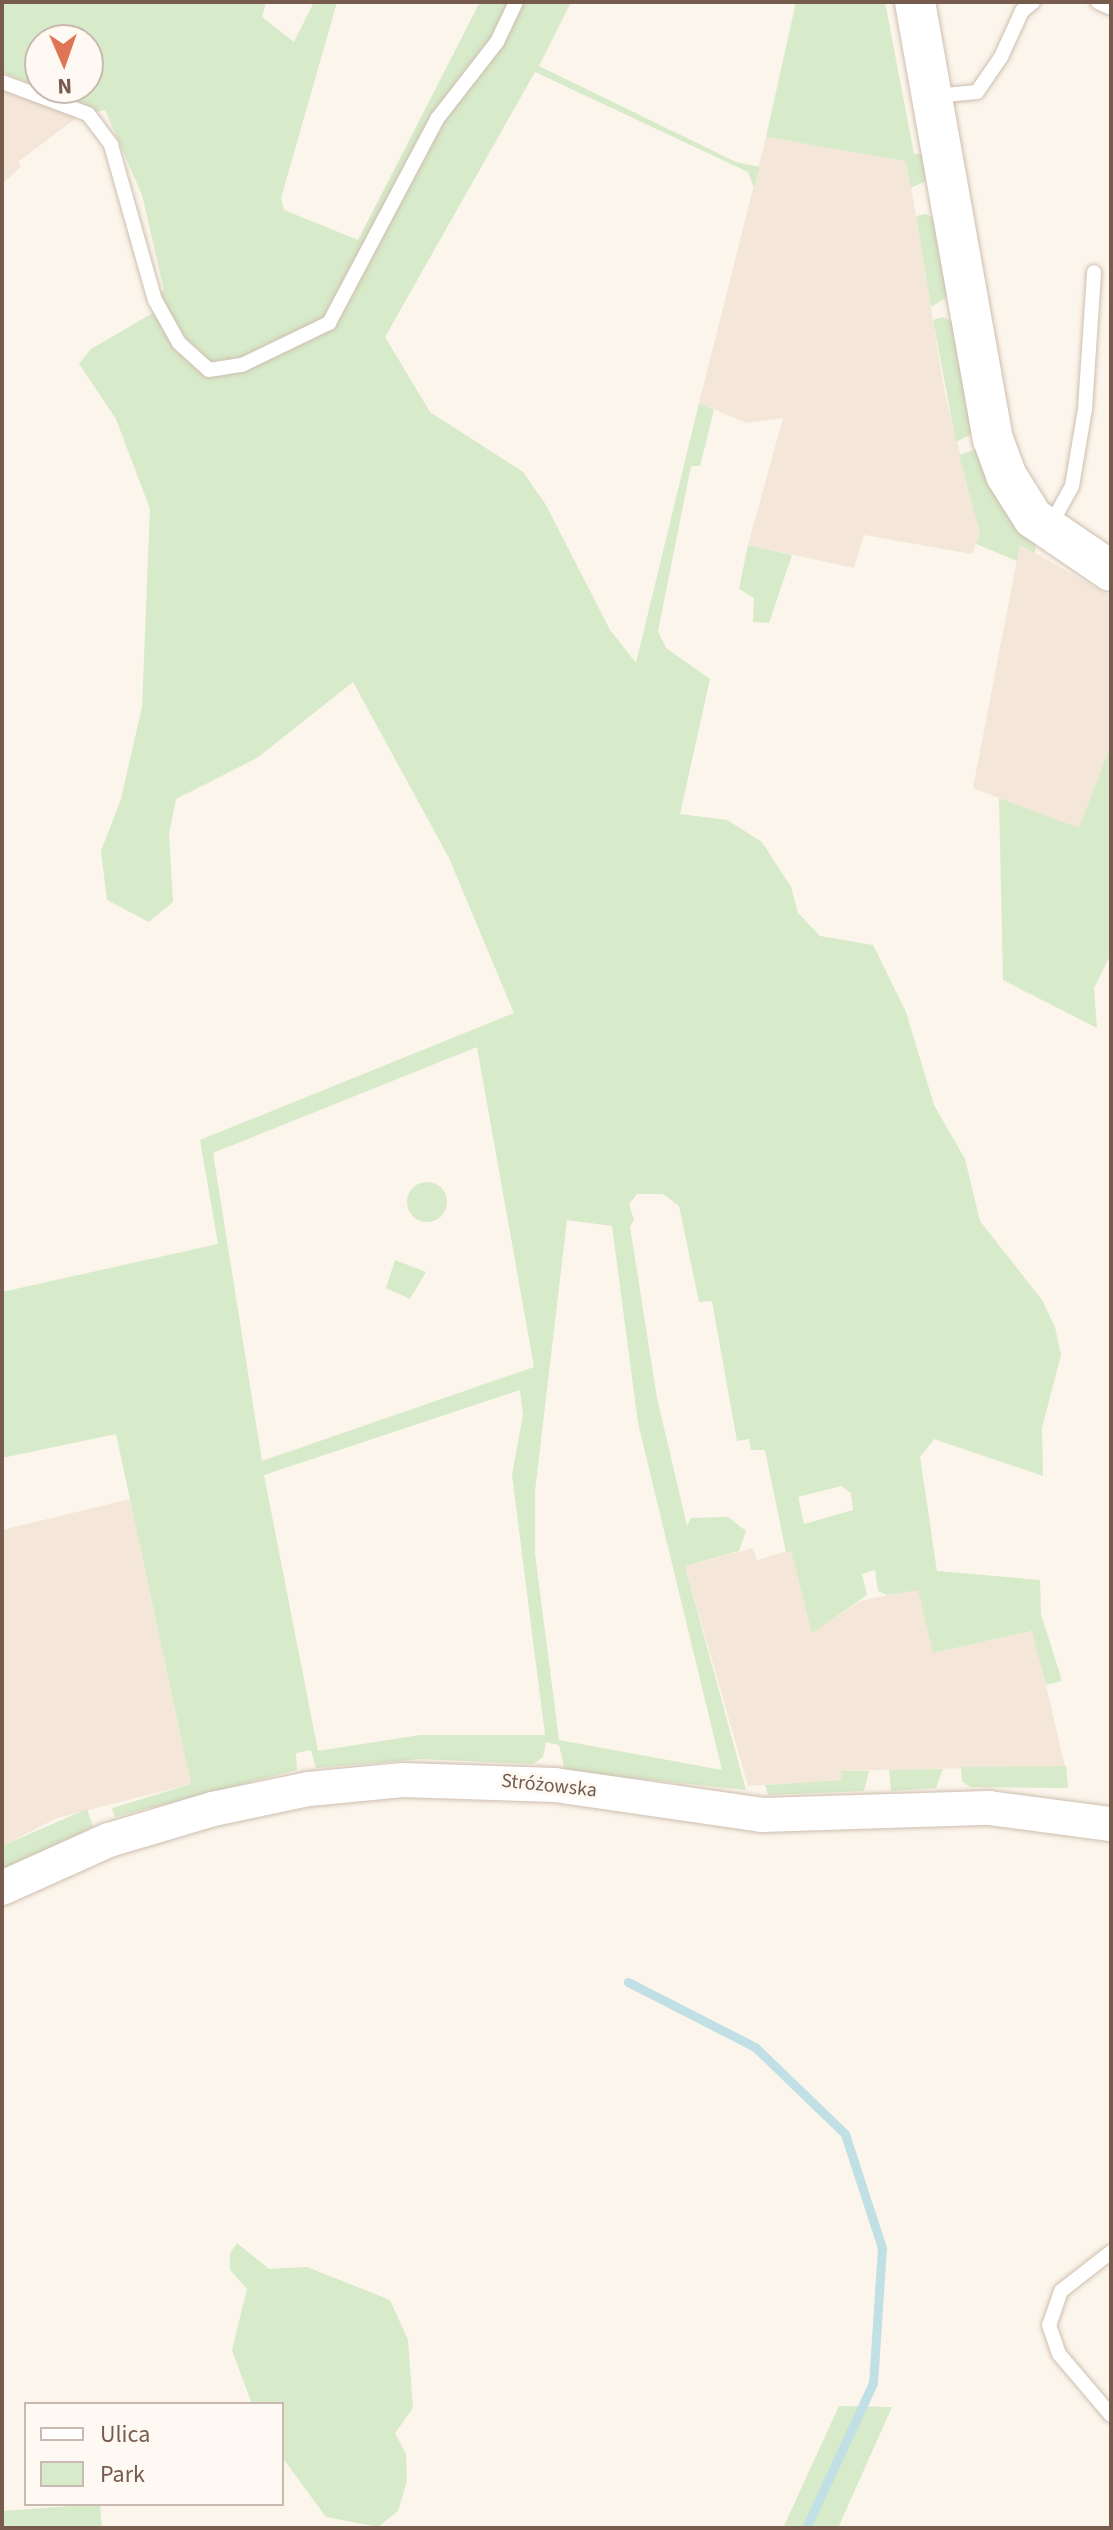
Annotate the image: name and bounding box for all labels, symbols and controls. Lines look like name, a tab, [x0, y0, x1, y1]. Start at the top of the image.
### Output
north arrow	[24, 24, 104, 104]
text: N	[57, 70, 73, 102]
street label: Stróżowska	[500, 1769, 598, 1803]
legend	[24, 2402, 284, 2506]
text: Ulica	[100, 2417, 150, 2452]
text: Park	[100, 2457, 145, 2492]

